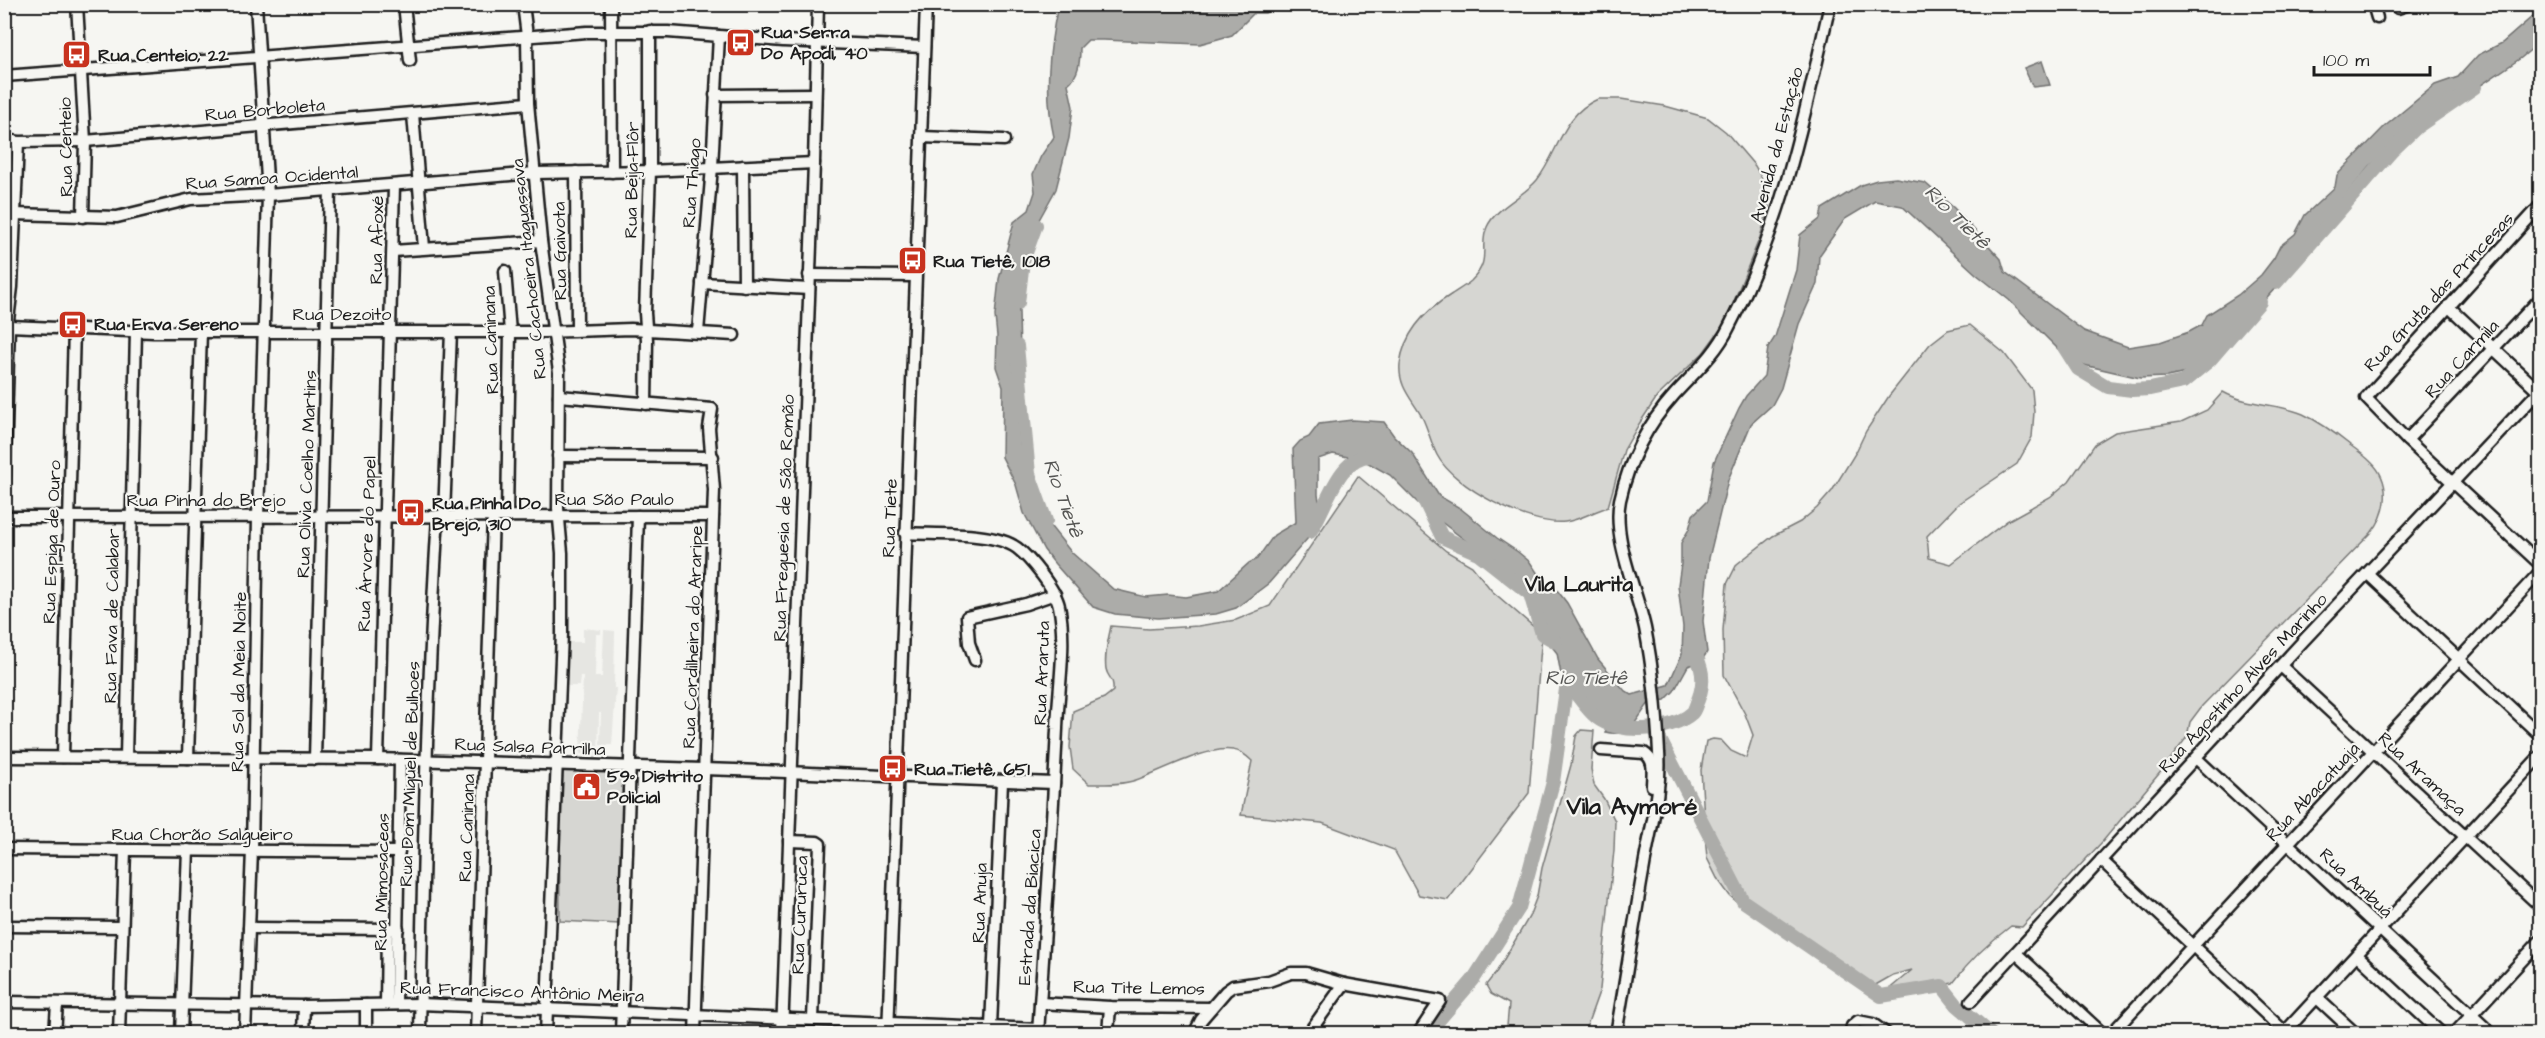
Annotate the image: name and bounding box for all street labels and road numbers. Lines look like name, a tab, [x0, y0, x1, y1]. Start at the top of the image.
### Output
street label: Avenida da Estação	[1744, 64, 1810, 226]
street label: Rua Borboleta	[204, 92, 326, 128]
street label: Rua Centeio	[53, 97, 79, 197]
street label: Rua Beija-Flôr	[618, 121, 646, 239]
street label: Rua Thiago	[676, 137, 709, 229]
street label: Rua Cachoeira Itaguassava	[505, 157, 554, 381]
street label: Rua Samoa Ocidental	[185, 159, 359, 197]
street label: Rua Afoxé	[364, 195, 390, 285]
street label: Rua Gaivota	[547, 202, 573, 300]
street label: Rua Gruta das Princesas	[2358, 207, 2520, 377]
street label: Rua Caninana	[477, 285, 505, 395]
street label: Rua Dezoito	[293, 302, 391, 327]
street label: Rua Carmila	[2419, 314, 2505, 404]
street label: Rua Olívia Coelho Martins	[291, 370, 323, 578]
street label: Rua Freguesia de São Romão	[767, 394, 802, 642]
street label: Rua Árvore do Papel	[351, 455, 383, 632]
street label: Rua Espiga de Ouro	[37, 460, 68, 624]
street label: Rua Tiete	[876, 478, 904, 558]
street label: Rua São Paulo	[554, 487, 674, 512]
street label: Rua Pinha do Brejo	[126, 488, 286, 513]
street label: Rua Cordilheira do Araripe	[677, 525, 709, 749]
street label: Rua Fava de Calabar	[98, 528, 126, 704]
street label: Rua Agostinho Alves Marinho	[2153, 587, 2334, 779]
street label: Rua Sol da Meia Noite	[225, 591, 253, 772]
street label: Rua Araruta	[1028, 620, 1056, 726]
street label: Rua Dom Miguel de Bulhoes	[394, 661, 427, 887]
street label: Rua Aramaça	[2372, 726, 2472, 822]
street label: Rua Salsa Parrilha	[454, 732, 606, 762]
street label: Rua Abacatuaja	[2260, 737, 2366, 847]
street label: Rua Caninana	[453, 773, 481, 883]
street label: Rua Mimosaceas	[368, 813, 396, 951]
street label: Rua Chorão Salgueiro	[111, 822, 293, 848]
street label: Estrada da Biacica	[1012, 828, 1048, 986]
street label: Rua Ambuá	[2314, 842, 2398, 924]
street label: Rua Cururuca	[785, 855, 815, 975]
street label: Rua Anuja	[966, 862, 994, 944]
street label: Rua Tite Lemos	[1073, 974, 1205, 1002]
street label: Rua Francisco Antônio Meira	[400, 975, 644, 1009]

